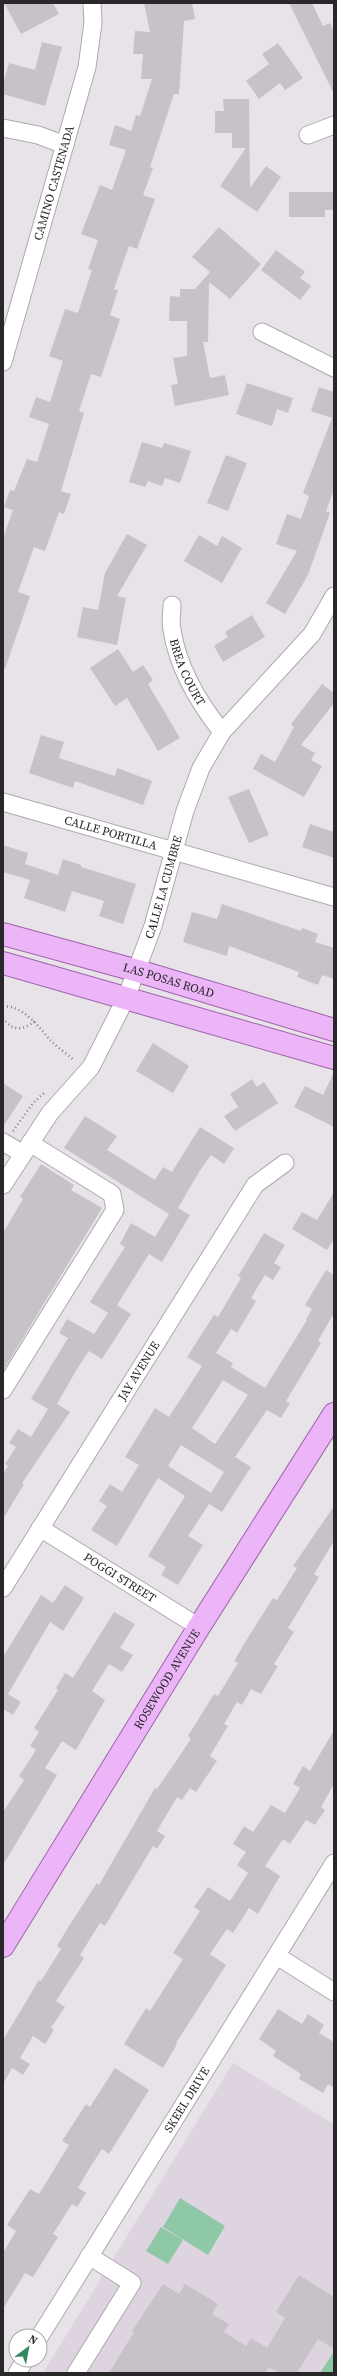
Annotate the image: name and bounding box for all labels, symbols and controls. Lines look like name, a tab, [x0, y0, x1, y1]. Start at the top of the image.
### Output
street label: CAMINO CASTENADA	[30, 124, 78, 242]
street label: BREA COURT	[166, 637, 209, 709]
street label: CALLE PORTILLA	[62, 812, 159, 854]
street label: CALLE LA CUMBRE	[141, 834, 186, 941]
street label: LAS POSAS ROAD	[121, 959, 216, 1002]
street label: JAY AVENUE	[114, 1338, 163, 1405]
street label: POGGI STREET	[81, 1549, 160, 1607]
street label: ROSEWOOD AVENUE	[130, 1626, 204, 1732]
street label: SKEEL DRIVE	[160, 2064, 213, 2136]
north arrow	[8, 2328, 48, 2368]
text: N	[26, 2331, 40, 2348]

